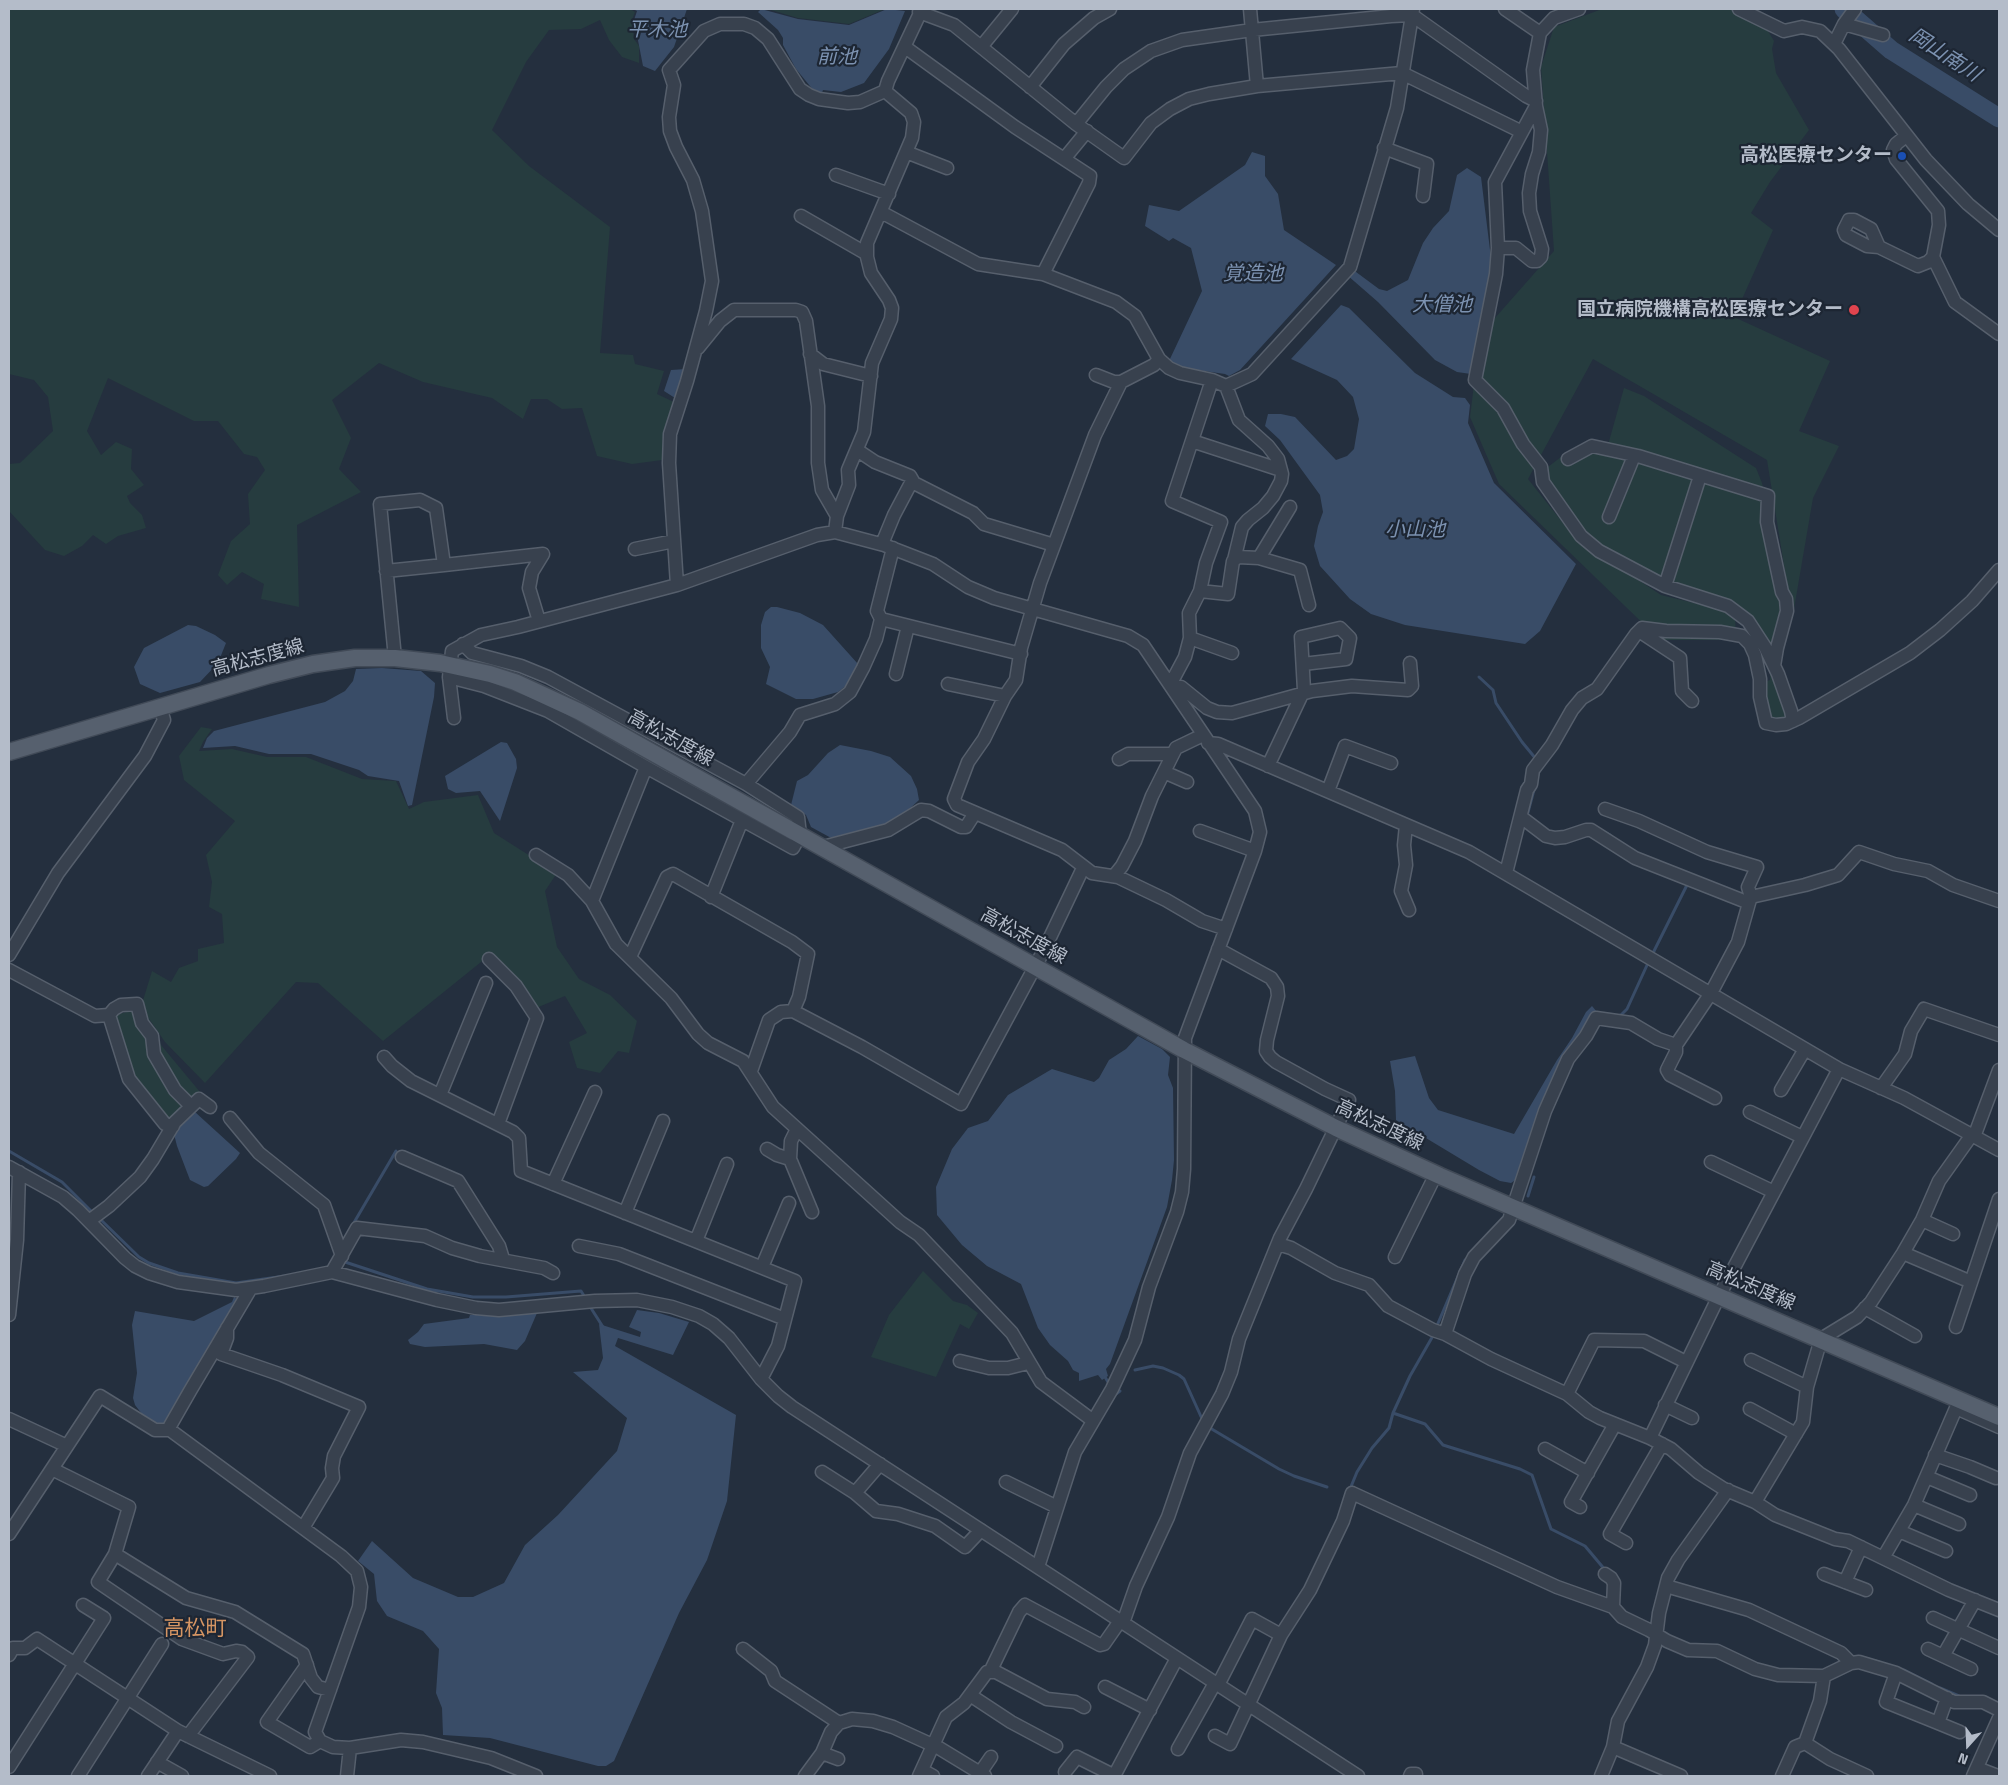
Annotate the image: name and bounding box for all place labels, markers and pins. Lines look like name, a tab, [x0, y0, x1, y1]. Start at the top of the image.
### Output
place label: 高松医療センター	[1740, 145, 1892, 167]
marker: 高松医療センター	[1896, 150, 1908, 162]
place label: 国立病院機構高松医療センター	[1577, 299, 1843, 321]
marker: 国立病院機構高松医療センター	[1847, 303, 1861, 317]

